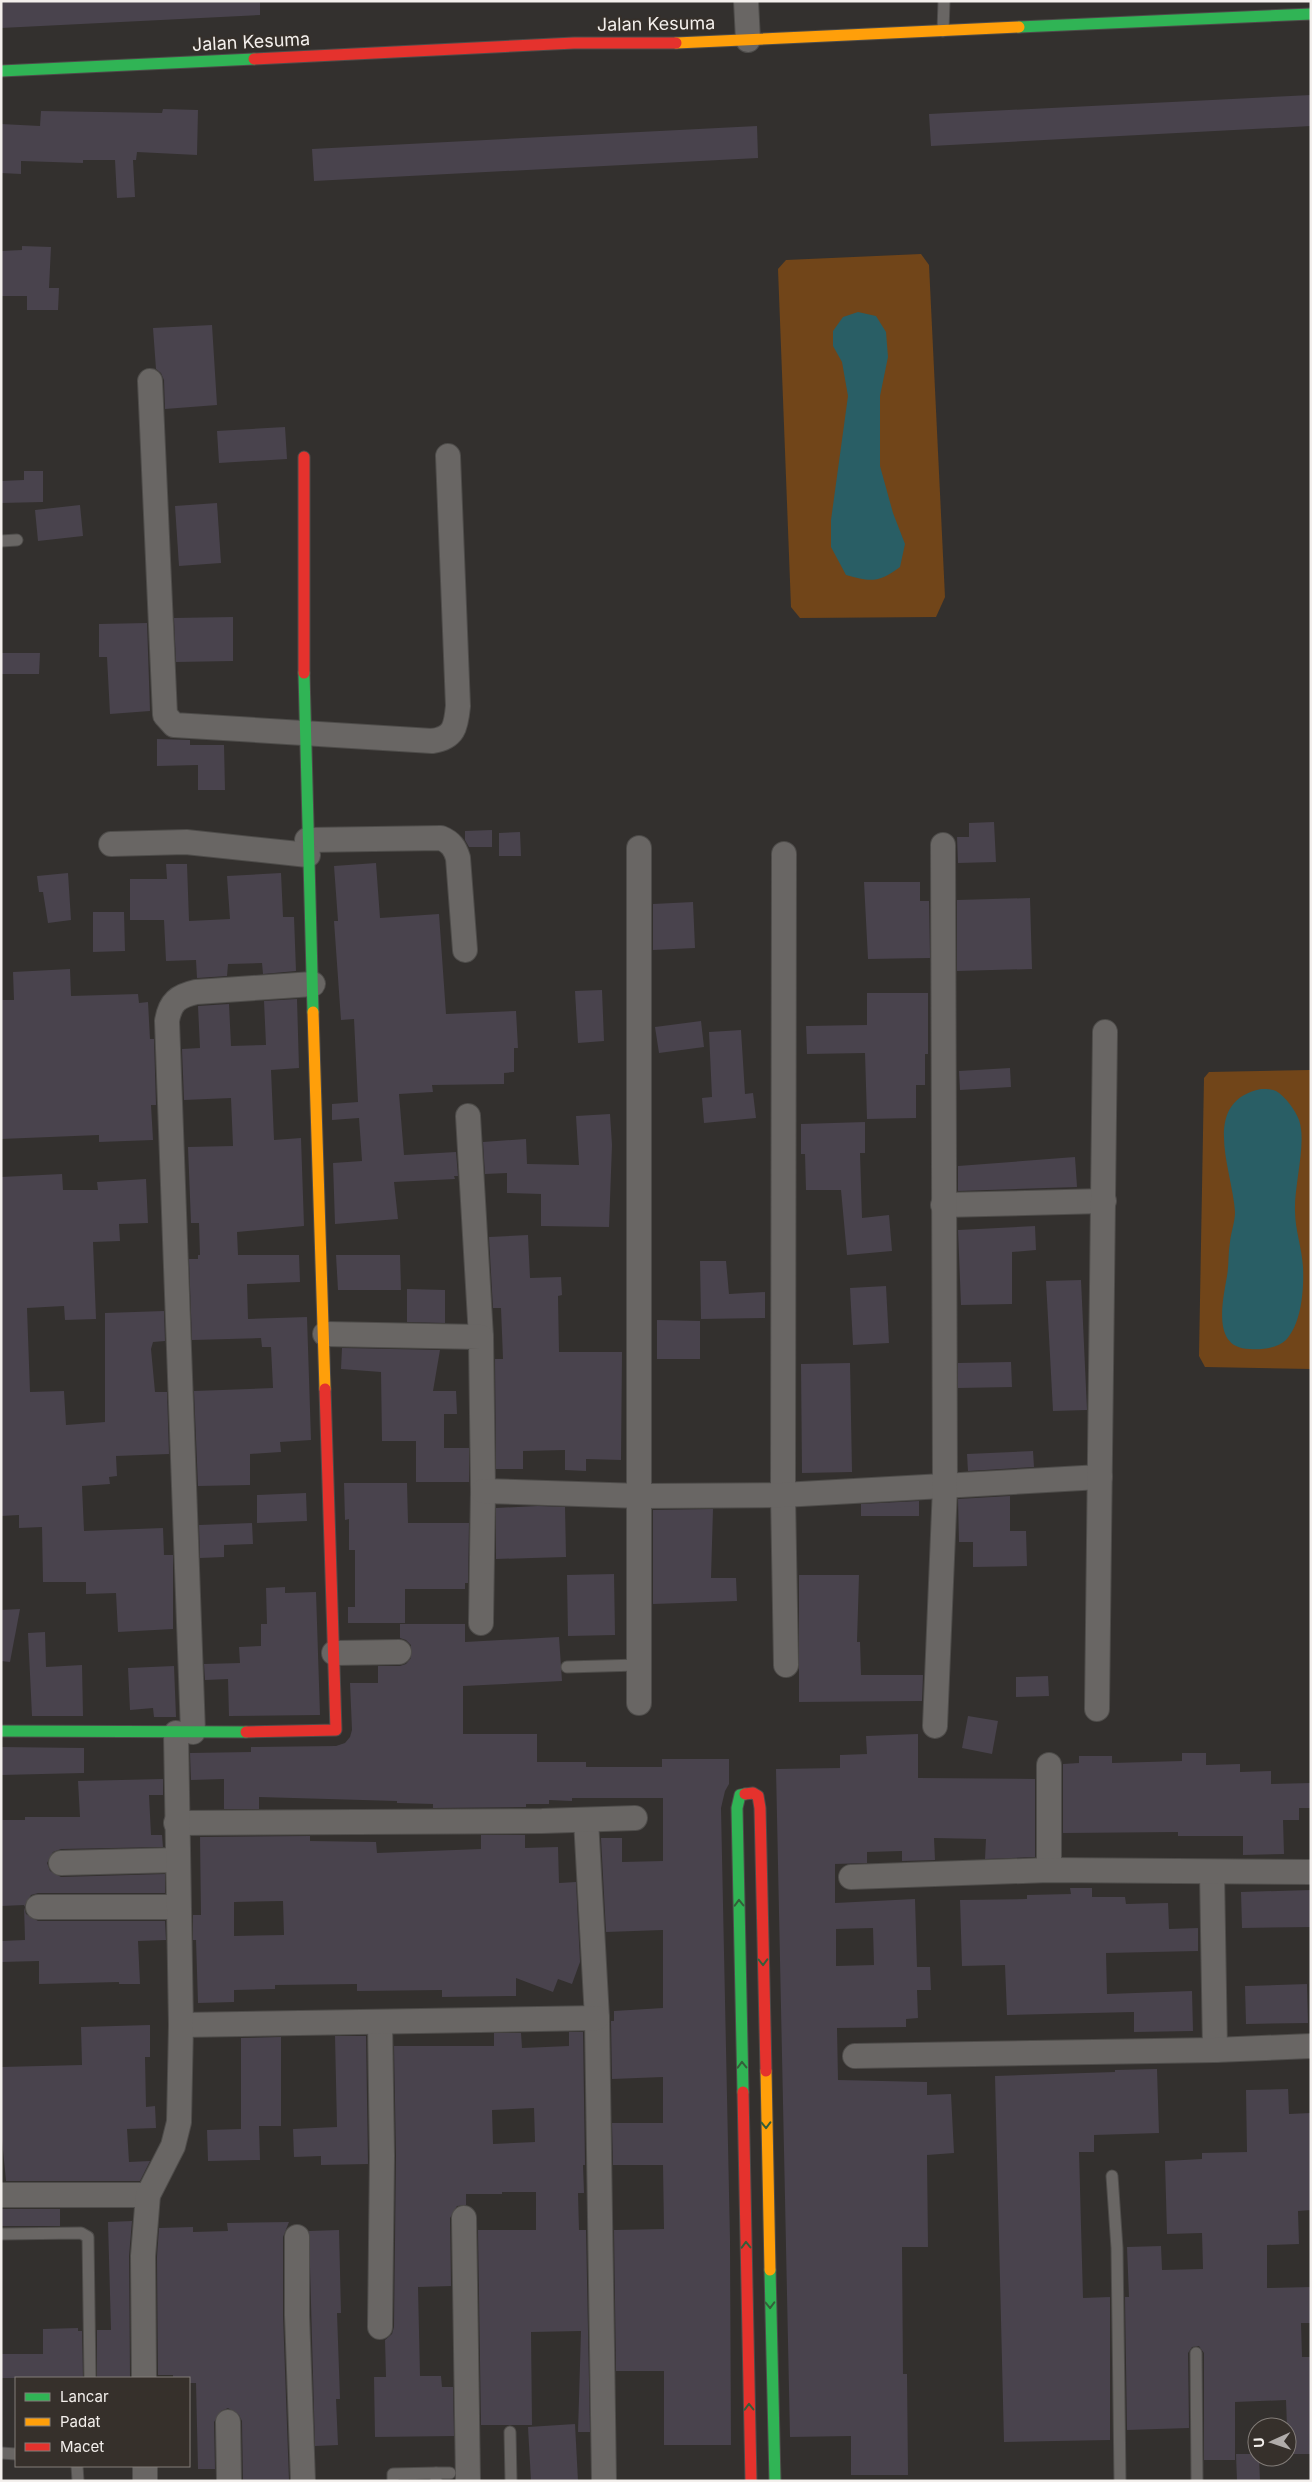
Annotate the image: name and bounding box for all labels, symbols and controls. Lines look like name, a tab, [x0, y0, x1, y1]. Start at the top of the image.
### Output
street label: Jalan Kesuma	[597, 12, 715, 35]
street label: Jalan Kesuma	[191, 28, 311, 55]
one-way arrow	[734, 1898, 744, 1906]
one-way arrow	[758, 1958, 768, 1966]
one-way arrow	[737, 2061, 748, 2069]
one-way arrow	[761, 2121, 771, 2129]
one-way arrow	[741, 2241, 751, 2248]
one-way arrow	[765, 2301, 775, 2309]
legend	[15, 2377, 190, 2467]
text: Lancar	[60, 2387, 109, 2406]
one-way arrow	[744, 2403, 754, 2411]
text: Padat	[60, 2412, 101, 2431]
north arrow	[1247, 2417, 1297, 2467]
text: Macet	[60, 2437, 104, 2456]
text: U	[1250, 2437, 1267, 2448]

